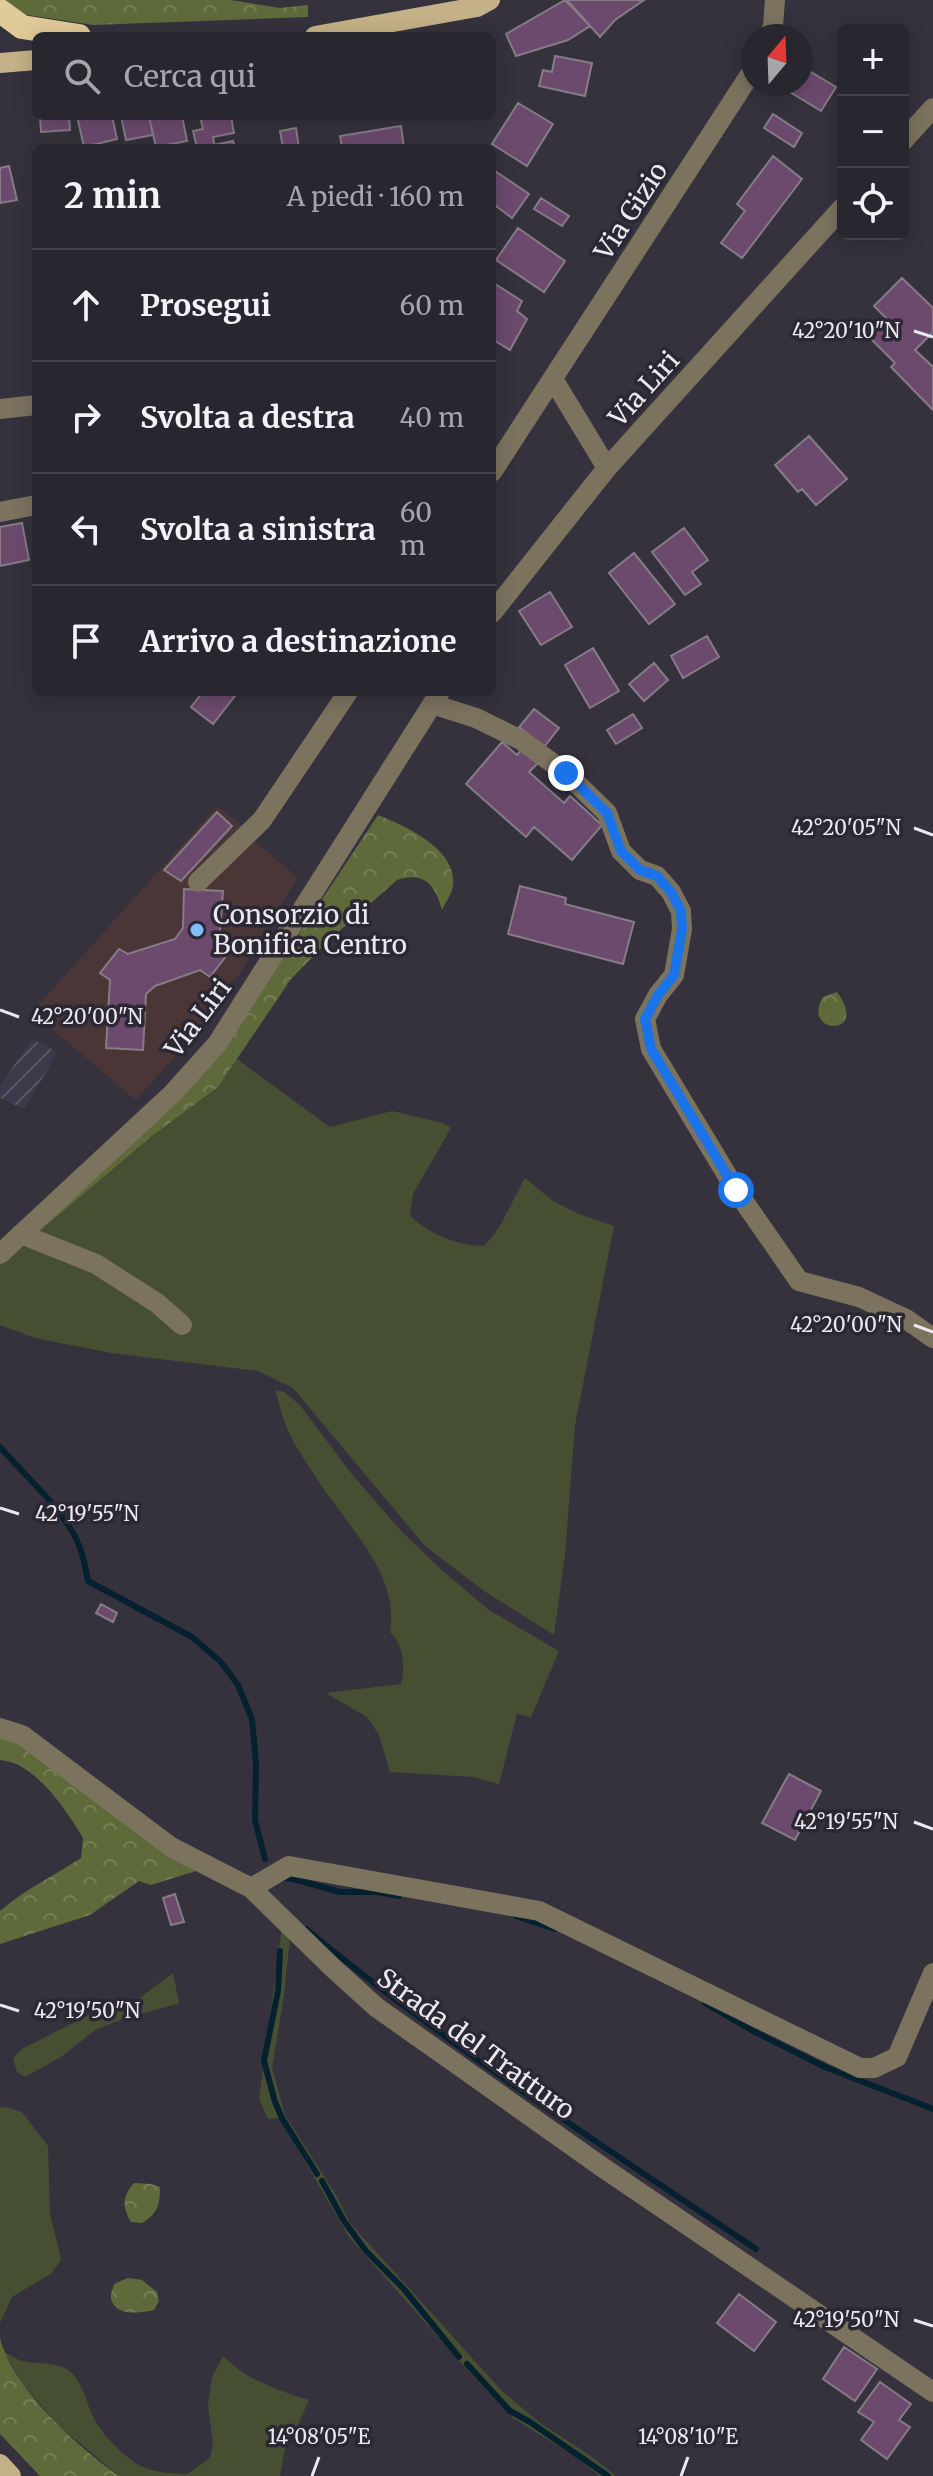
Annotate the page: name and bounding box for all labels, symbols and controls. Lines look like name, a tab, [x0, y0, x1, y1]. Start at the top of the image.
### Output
north arrow	[741, 24, 813, 96]
map controls	[837, 24, 909, 240]
button: +	[837, 24, 909, 96]
search box	[32, 32, 496, 120]
icon: search	[60, 54, 104, 98]
text: Cerca qui	[124, 57, 256, 95]
button: −	[837, 96, 909, 168]
street label: Via Gizio	[586, 156, 674, 267]
button: locate	[837, 168, 909, 240]
text: 2 min	[64, 175, 161, 217]
text: A piedi · 160 m	[287, 180, 464, 213]
icon: ahead	[64, 283, 108, 327]
text: Prosegui	[140, 286, 271, 324]
text: 60 m	[400, 289, 464, 322]
text: 42°20'10"N	[792, 318, 900, 343]
street label: Via Liri	[601, 344, 686, 434]
icon: right	[64, 395, 108, 439]
text: Svolta a destra	[140, 398, 355, 436]
text: 40 m	[400, 401, 464, 434]
text: 60 m	[400, 496, 432, 562]
icon: left	[64, 507, 108, 551]
text: Svolta a sinistra	[140, 510, 376, 548]
icon: arrive	[64, 619, 108, 663]
text: Arrivo a destinazione	[140, 622, 457, 660]
route end	[548, 755, 584, 791]
text: 42°20'05"N	[791, 815, 901, 840]
place label: Consorzio di Bonifica Centro	[213, 898, 407, 961]
marker: Consorzio di Bonifica Centro	[188, 921, 206, 939]
street label: Via Liri	[157, 972, 238, 1064]
text: 42°20'00"N	[31, 1004, 144, 1029]
route start	[718, 1172, 754, 1208]
text: 42°20'00"N	[790, 1312, 903, 1337]
text: 42°19'55"N	[35, 1501, 139, 1526]
text: 42°19'55"N	[794, 1809, 898, 1834]
street label: Strada del Tratturo	[371, 1961, 582, 2126]
text: 42°19'50"N	[34, 1998, 141, 2023]
text: 42°19'50"N	[793, 2307, 900, 2332]
text: 14°08'05"E	[268, 2424, 370, 2449]
text: 14°08'10"E	[638, 2424, 738, 2449]

